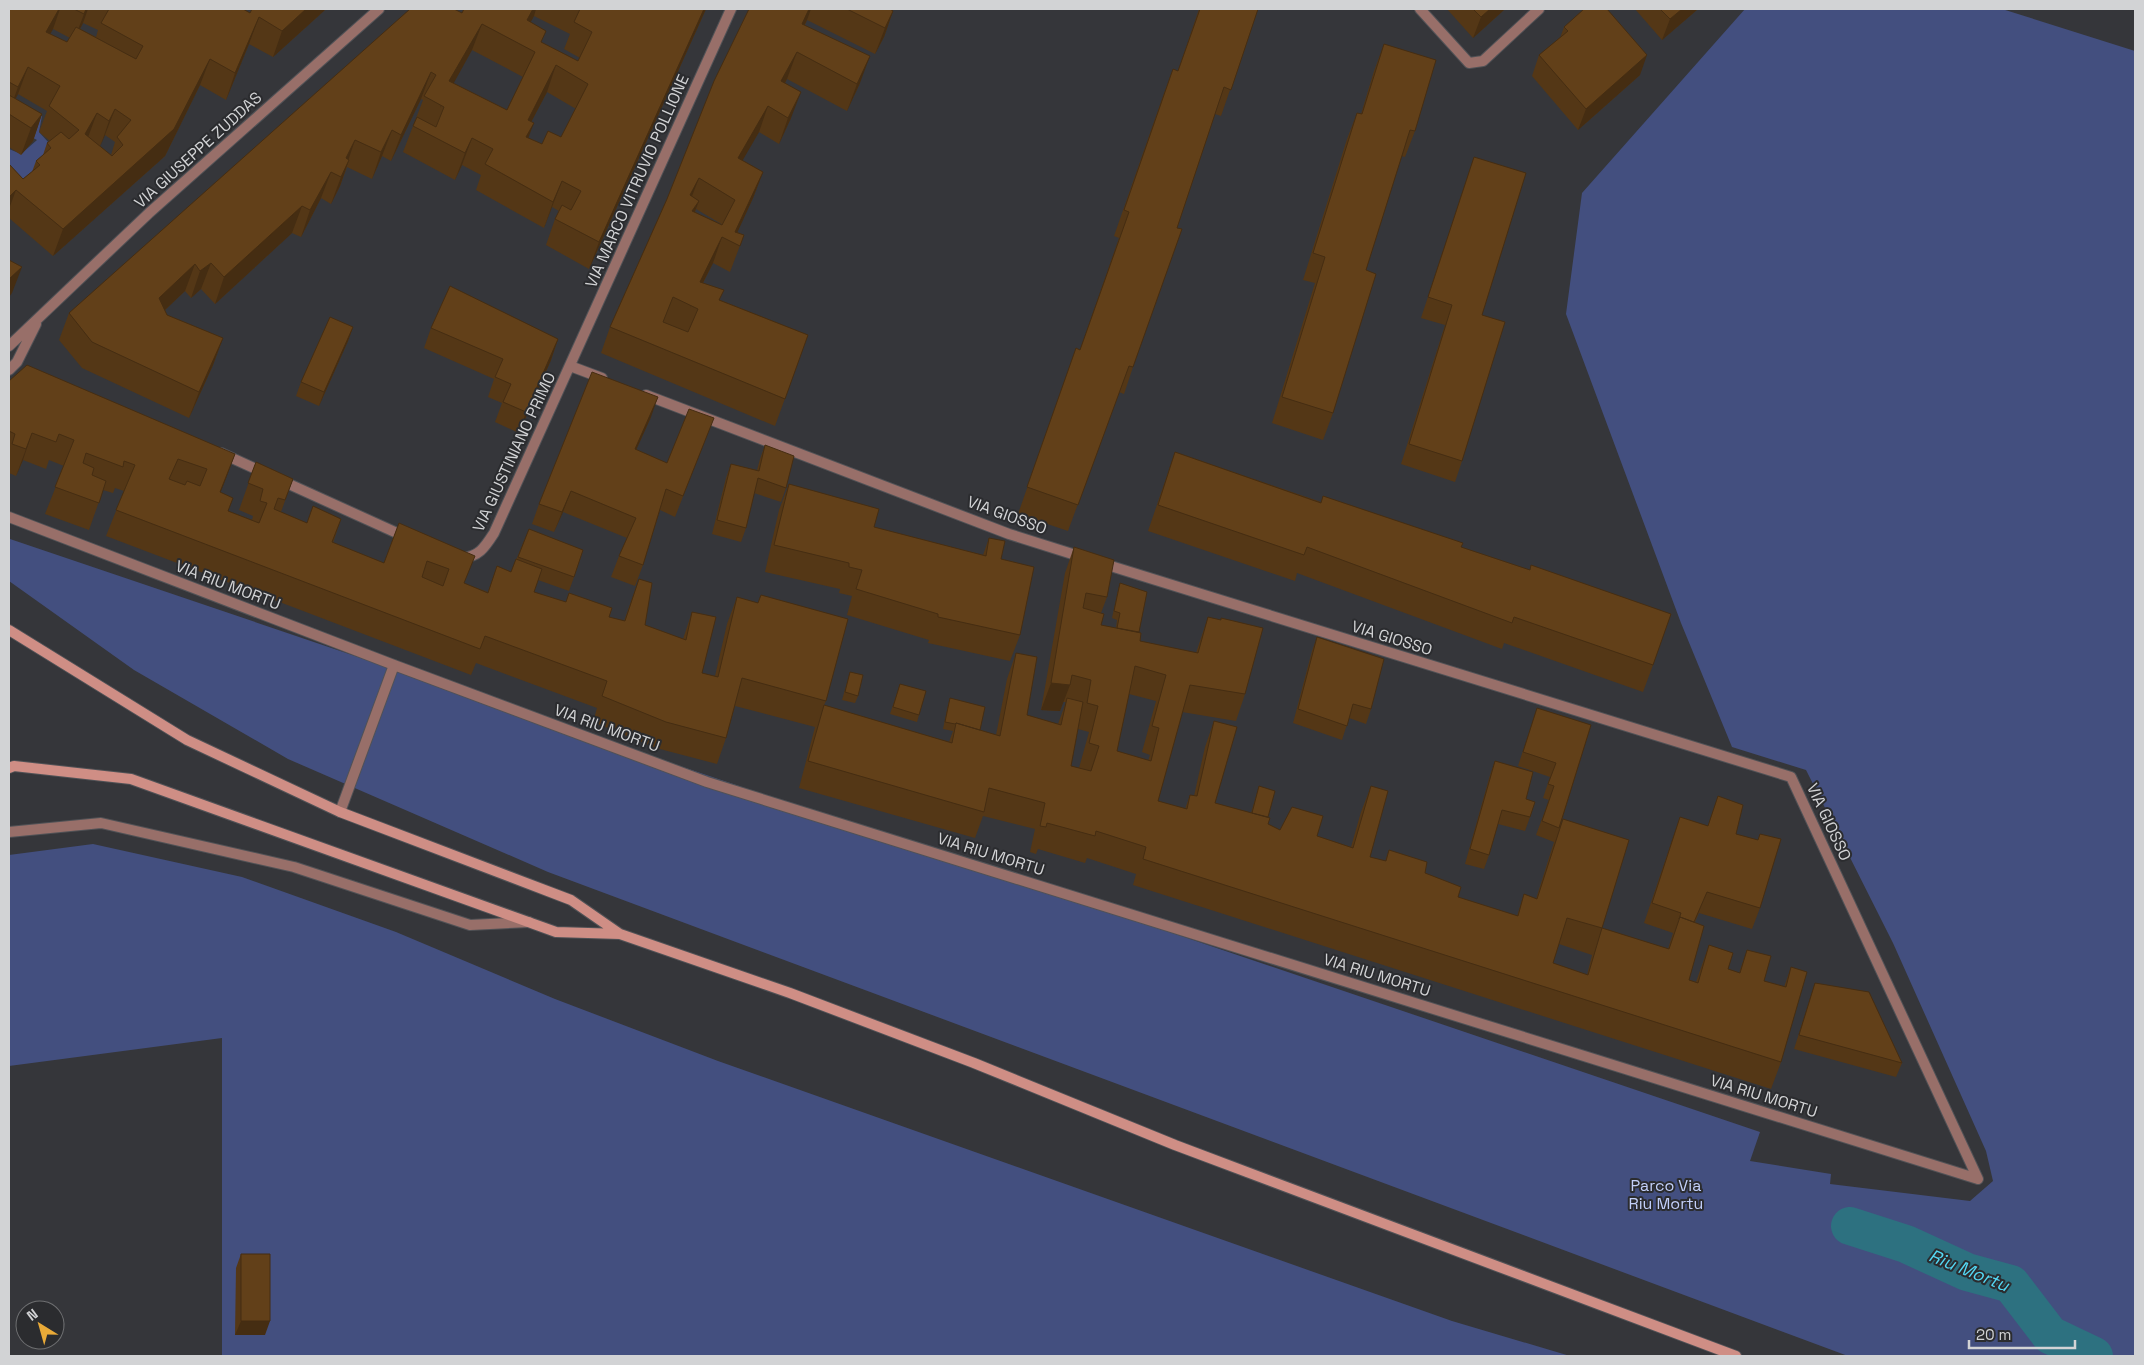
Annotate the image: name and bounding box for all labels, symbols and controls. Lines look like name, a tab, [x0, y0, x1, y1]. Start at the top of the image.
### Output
street label: VIA MARCO VITRUVIO POLLIONE	[580, 71, 694, 291]
street label: VIA GIUSEPPE ZUDDAS	[130, 87, 266, 213]
street label: VIA GIUSTINIANO PRIMO	[468, 369, 560, 535]
street label: VIA GIOSSO	[964, 491, 1050, 539]
street label: VIA RIU MORTU	[172, 555, 284, 615]
street label: VIA GIOSSO	[1349, 616, 1435, 660]
street label: VIA RIU MORTU	[551, 699, 663, 757]
street label: VIA GIOSSO	[1802, 780, 1856, 864]
street label: VIA RIU MORTU	[935, 828, 1047, 880]
street label: VIA RIU MORTU	[1321, 949, 1433, 1001]
street label: VIA RIU MORTU	[1708, 1070, 1820, 1122]
park label: Parco Via Riu Mortu	[1629, 1175, 1703, 1214]
water label: Riu Mortu	[1926, 1244, 2013, 1297]
north arrow	[15, 1300, 65, 1350]
text: N	[23, 1305, 41, 1325]
scale bar	[1969, 1318, 2075, 1350]
text: 20 m	[1976, 1325, 2011, 1344]

